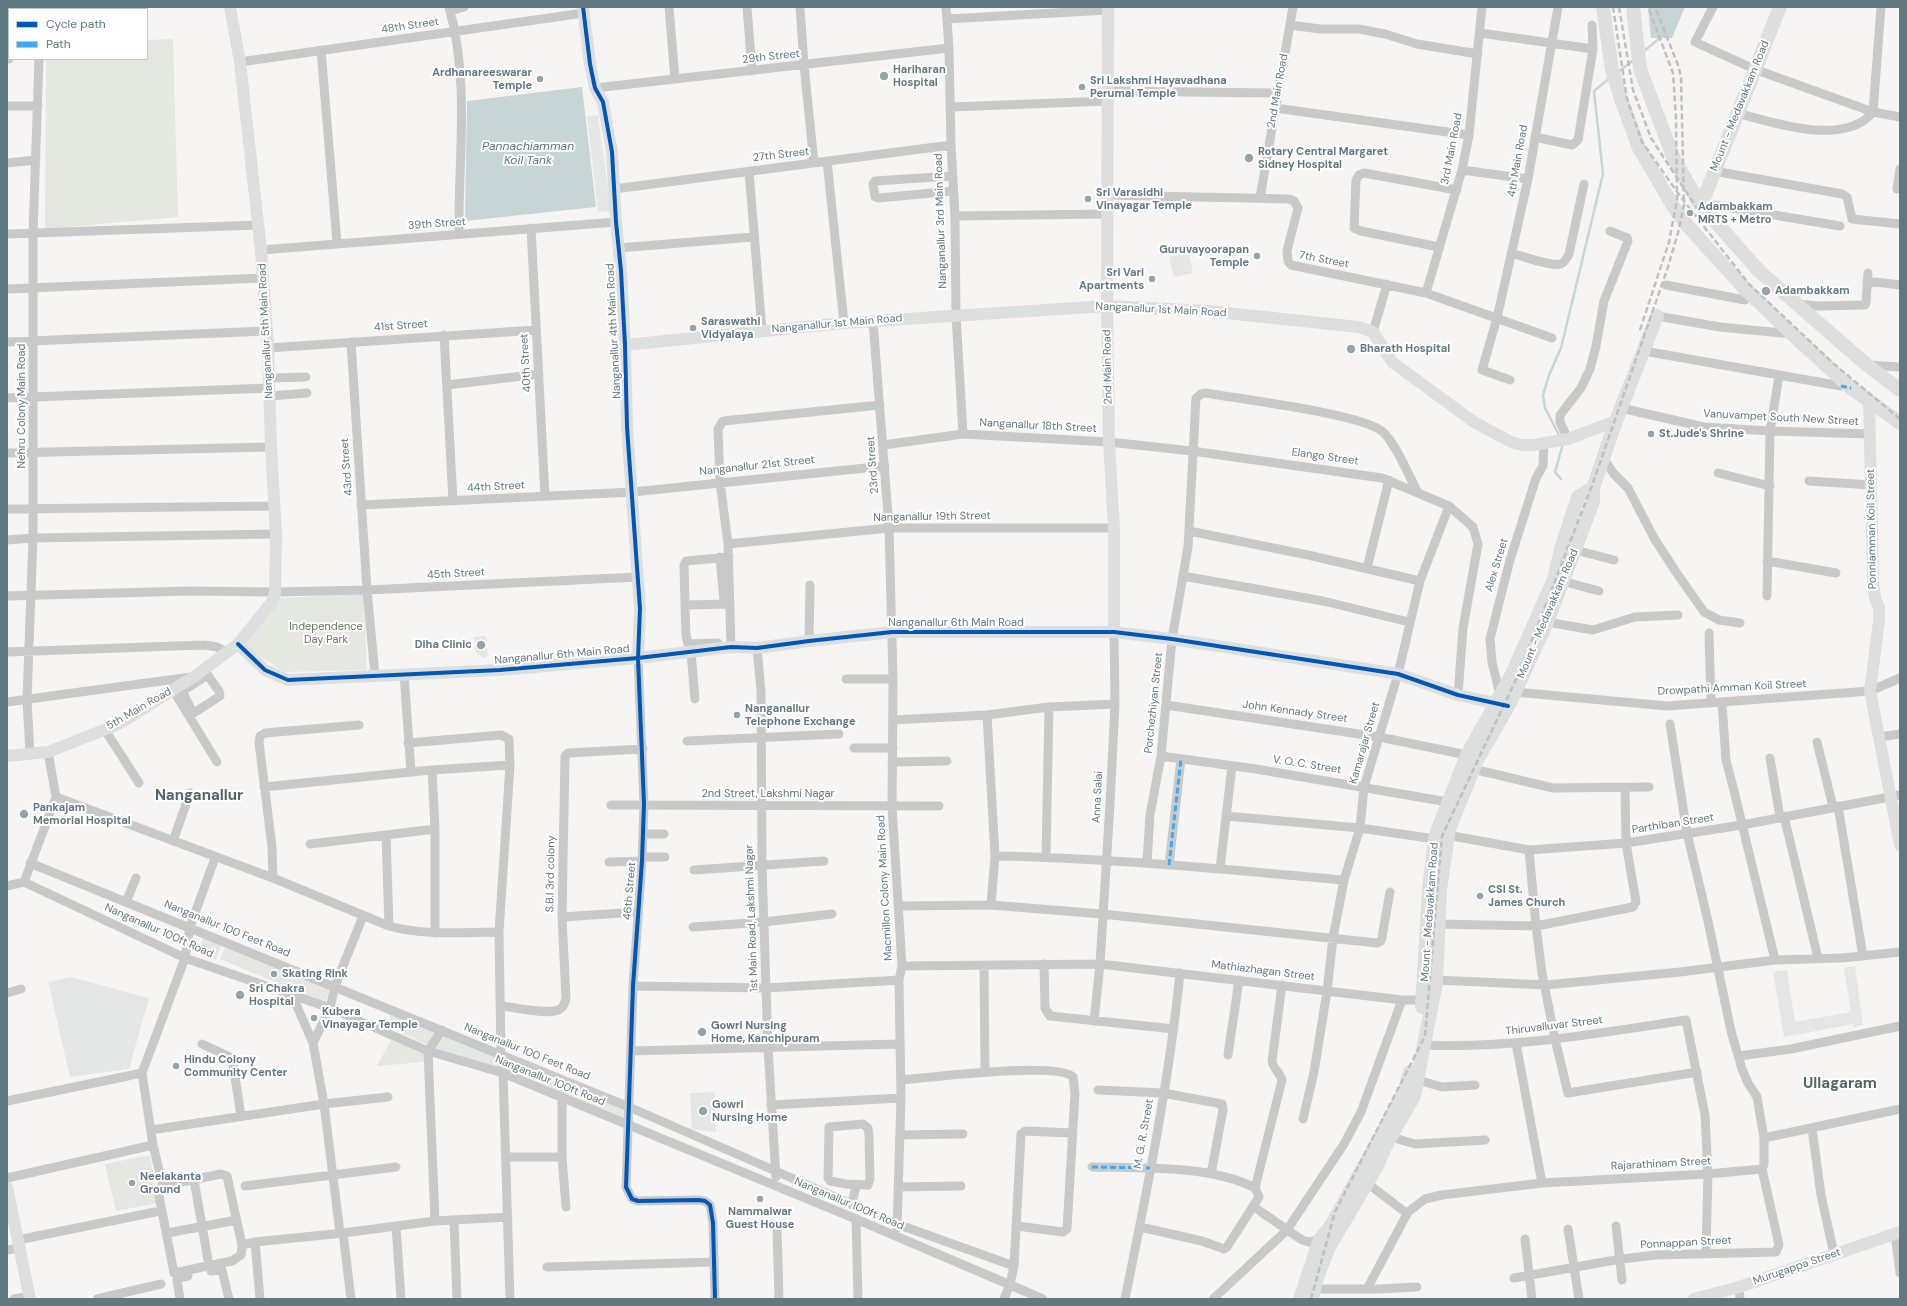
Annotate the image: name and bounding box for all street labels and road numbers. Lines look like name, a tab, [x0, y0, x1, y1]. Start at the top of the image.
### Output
street label: 48th Street	[380, 15, 440, 37]
street label: Mount - Medavakkam Road	[1708, 39, 1772, 173]
street label: 29th Street	[742, 47, 800, 67]
street label: 2nd Main Road	[1265, 53, 1291, 129]
street label: 3rd Main Road	[1439, 112, 1465, 186]
street label: 4th Main Road	[1505, 124, 1531, 198]
street label: 27th Street	[752, 145, 810, 165]
street label: Nanganallur 3rd Main Road	[932, 153, 950, 289]
street label: 39th Street	[408, 215, 466, 233]
street label: 7th Street	[1298, 249, 1350, 271]
street label: Nanganallur 5th Main Road	[256, 263, 276, 399]
street label: Nanganallur 4th Main Road	[604, 263, 624, 399]
street label: Nanganallur 1st Main Road	[1095, 300, 1227, 320]
street label: Nanganallur 1st Main Road	[771, 312, 903, 336]
street label: 41st Street	[374, 318, 428, 334]
street label: 2nd Main Road	[1101, 329, 1115, 405]
street label: 40th Street	[518, 333, 534, 393]
street label: Nehru Colony Main Road	[15, 344, 29, 468]
street label: Vanuvampet South New Street	[1703, 407, 1859, 429]
street label: Nanganallur 18th Street	[979, 416, 1097, 436]
street label: 23rd Street	[864, 436, 882, 494]
street label: 43rd Street	[338, 438, 356, 496]
street label: Elango Street	[1291, 446, 1359, 468]
street label: Nanganallur 21st Street	[699, 453, 815, 479]
street label: Ponniamman Koil Street	[1864, 469, 1880, 589]
street label: 44th Street	[467, 479, 525, 495]
street label: Nanganallur 19th Street	[873, 509, 991, 525]
street label: Alex Street	[1483, 537, 1511, 593]
street label: Mount - Medavakkam Road	[1515, 547, 1581, 681]
street label: 45th Street	[427, 566, 485, 582]
street label: Nanganallur 6th Main Road	[888, 616, 1024, 630]
street label: Nanganallur 6th Main Road	[494, 643, 630, 667]
street label: Porchezhiyan Street	[1142, 652, 1166, 754]
street label: Drowpathi Amman Koil Street	[1657, 678, 1807, 698]
street label: 5th Main Road	[104, 685, 174, 733]
street label: John Kennady Street	[1242, 698, 1348, 726]
street label: Kamarajar Street	[1347, 700, 1383, 786]
street label: V. O. C. Street	[1272, 753, 1342, 777]
street label: Anna Salai	[1090, 771, 1106, 823]
street label: 2nd Street, Lakshmi Nagar	[701, 787, 835, 801]
street label: Parthiban Street	[1631, 811, 1715, 837]
street label: Macmillon Colony Main Road	[875, 815, 895, 961]
street label: S.B.I 3rd colony	[544, 835, 558, 913]
street label: Mount - Medavakkam Road	[1419, 842, 1441, 982]
street label: 1st Main Road, Lakshmi Nagar	[743, 844, 761, 992]
street label: 46th Street	[621, 861, 639, 921]
street label: Nanganallur 100 Feet Road	[162, 898, 292, 960]
street label: Nanganallur 100ft Road	[103, 901, 215, 961]
street label: Mathiazhagan Street	[1210, 958, 1316, 984]
street label: Thiruvalluvar Street	[1505, 1013, 1603, 1039]
street label: Nanganallur 100 Feet Road	[462, 1021, 592, 1083]
street label: Nanganallur 100ft Road	[493, 1053, 607, 1109]
street label: M. G. R. Street	[1131, 1098, 1157, 1170]
street label: Rajarathinam Street	[1611, 1155, 1711, 1173]
street label: Nanganallur 100ft Road	[792, 1175, 906, 1233]
street label: Ponnappan Street	[1640, 1234, 1732, 1252]
street label: Murugappa Street	[1751, 1246, 1843, 1288]

